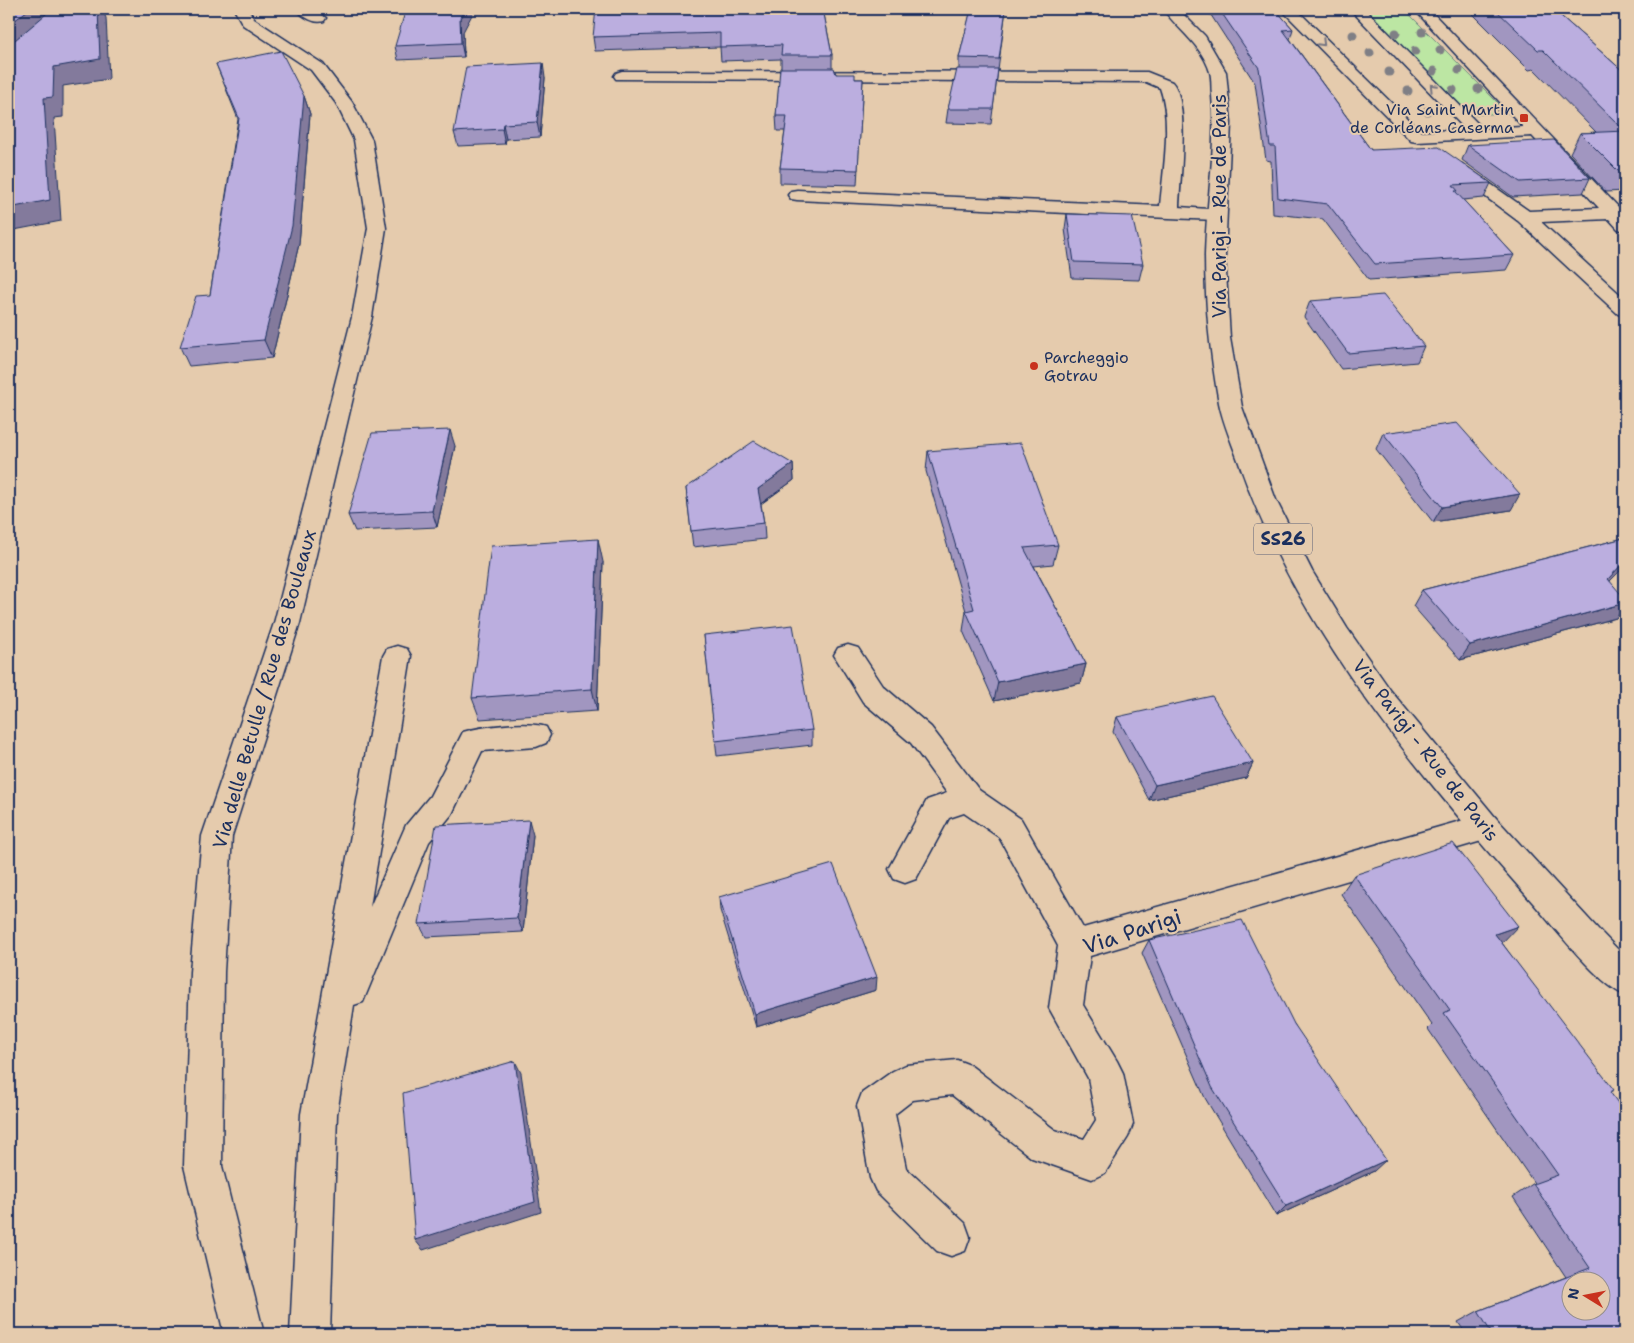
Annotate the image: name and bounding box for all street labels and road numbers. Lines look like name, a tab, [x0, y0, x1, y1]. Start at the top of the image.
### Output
street label: Via Parigi - Rue de Paris	[1207, 94, 1232, 318]
road number: SS26	[1254, 524, 1312, 554]
street label: Via delle Betulle / Rue des Bouleaux	[207, 527, 322, 852]
street label: Via Parigi - Rue de Paris	[1347, 654, 1505, 846]
street label: Via Parigi	[1079, 902, 1185, 961]

